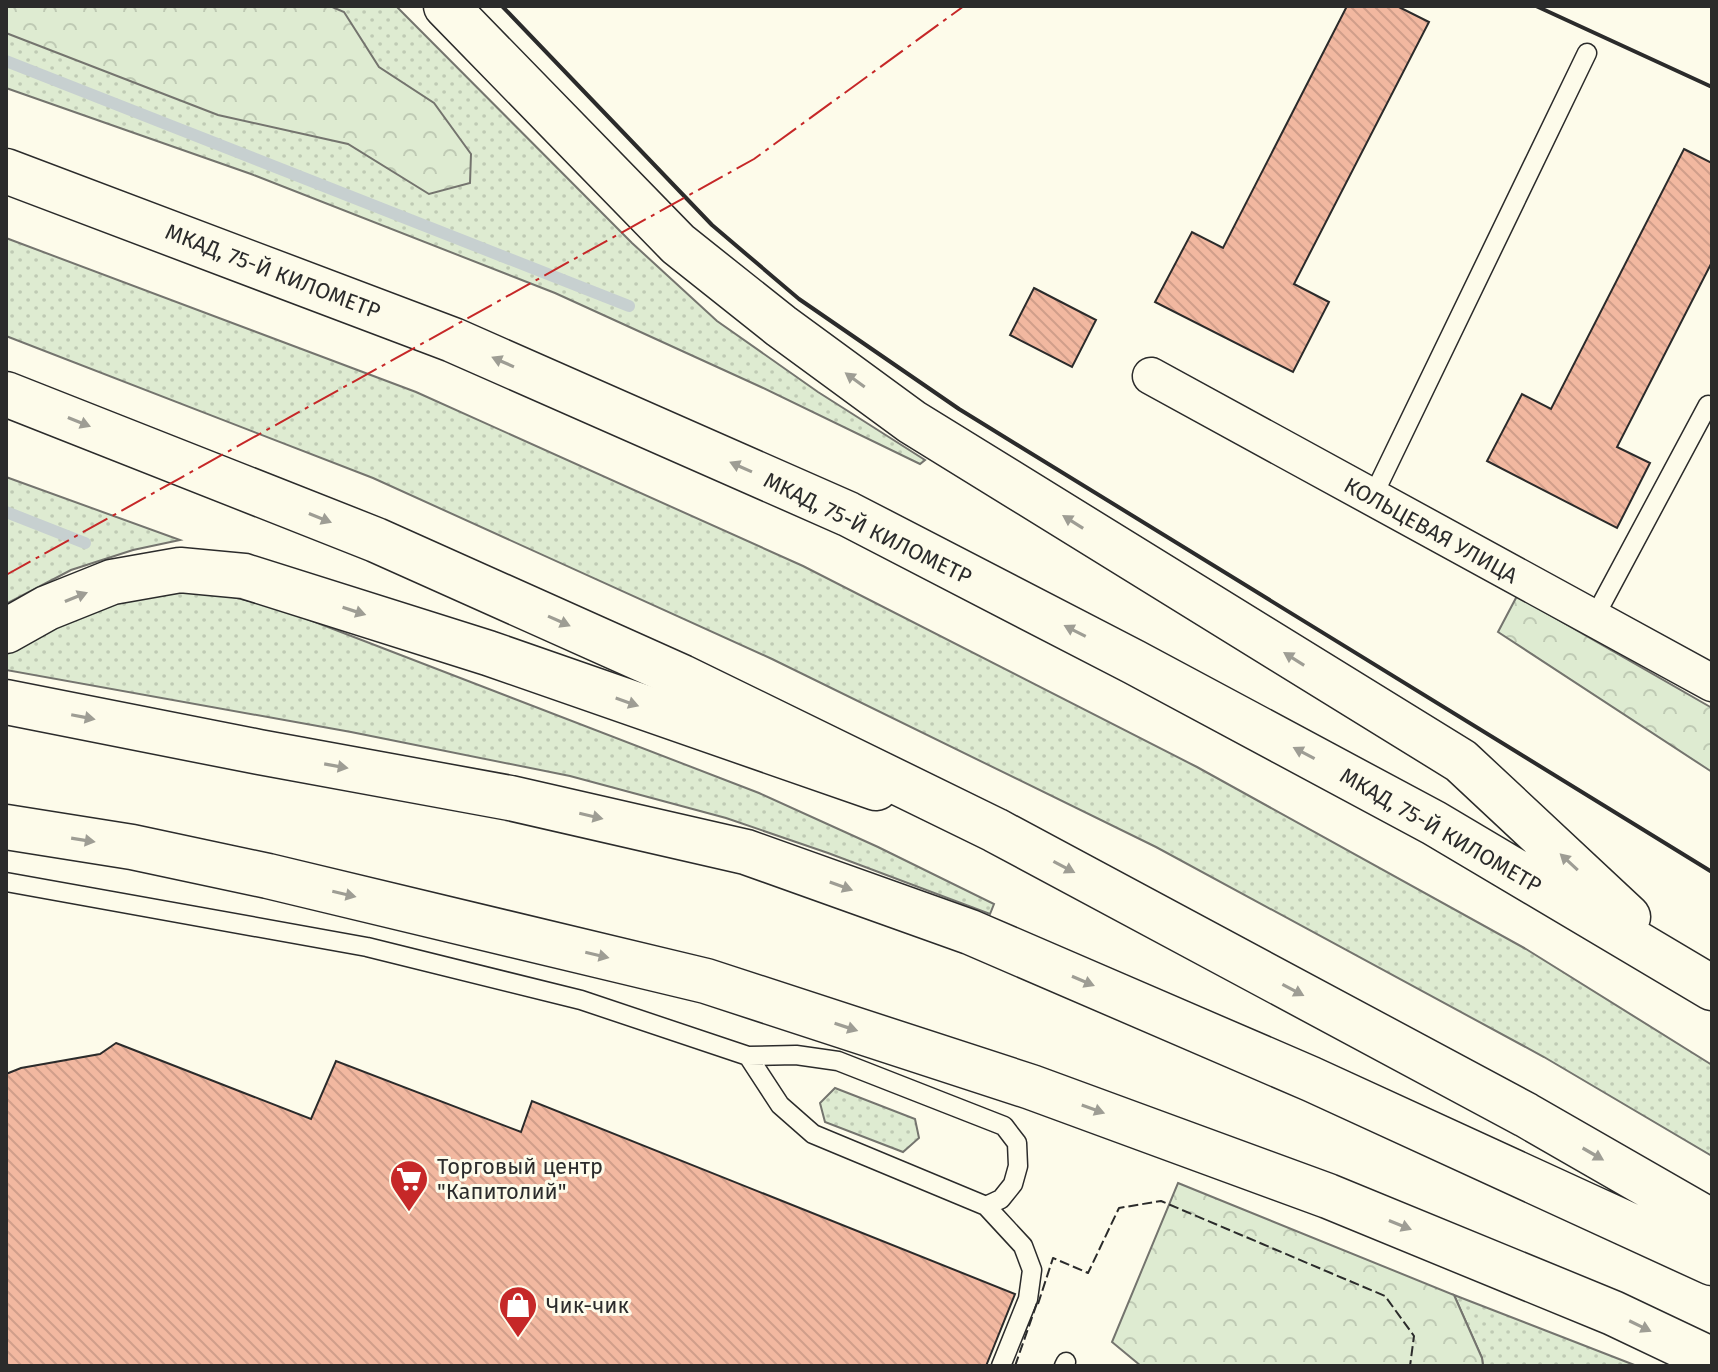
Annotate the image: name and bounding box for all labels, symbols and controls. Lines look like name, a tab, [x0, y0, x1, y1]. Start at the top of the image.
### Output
street label: МКАД, 75-Й КИЛОМЕТР	[162, 218, 384, 325]
one-way arrow	[491, 355, 515, 369]
one-way arrow	[845, 373, 866, 389]
one-way arrow	[67, 416, 91, 429]
one-way arrow	[729, 460, 753, 474]
street label: МКАД, 75-Й КИЛОМЕТР	[759, 466, 976, 591]
street label: КОЛЬЦЕВАЯ УЛИЦА	[1339, 472, 1523, 589]
one-way arrow	[308, 512, 332, 525]
one-way arrow	[1062, 516, 1084, 530]
one-way arrow	[64, 590, 88, 603]
one-way arrow	[342, 605, 366, 617]
one-way arrow	[547, 615, 571, 628]
one-way arrow	[1063, 625, 1086, 638]
one-way arrow	[1283, 652, 1305, 666]
one-way arrow	[615, 696, 639, 708]
one-way arrow	[70, 711, 95, 724]
one-way arrow	[1293, 747, 1316, 760]
one-way arrow	[324, 761, 349, 773]
street label: МКАД, 75-Й КИЛОМЕТР	[1335, 762, 1546, 899]
one-way arrow	[579, 811, 604, 823]
one-way arrow	[71, 834, 96, 846]
one-way arrow	[1560, 854, 1579, 872]
one-way arrow	[1052, 860, 1075, 873]
one-way arrow	[829, 880, 853, 893]
one-way arrow	[332, 888, 357, 901]
one-way arrow	[584, 949, 609, 961]
one-way arrow	[1071, 974, 1095, 988]
one-way arrow	[1282, 982, 1304, 996]
one-way arrow	[835, 1021, 859, 1033]
one-way arrow	[1081, 1103, 1105, 1116]
one-way arrow	[1582, 1147, 1605, 1161]
place label: Торговый центр "Капитолий"	[437, 1153, 603, 1205]
supermarket icon: Торговый центр "Капитолий"	[388, 1158, 430, 1213]
one-way arrow	[1388, 1219, 1412, 1232]
shop icon: Чик-чик	[497, 1284, 539, 1339]
place label: Чик-чик	[546, 1292, 630, 1319]
one-way arrow	[1628, 1319, 1651, 1333]

